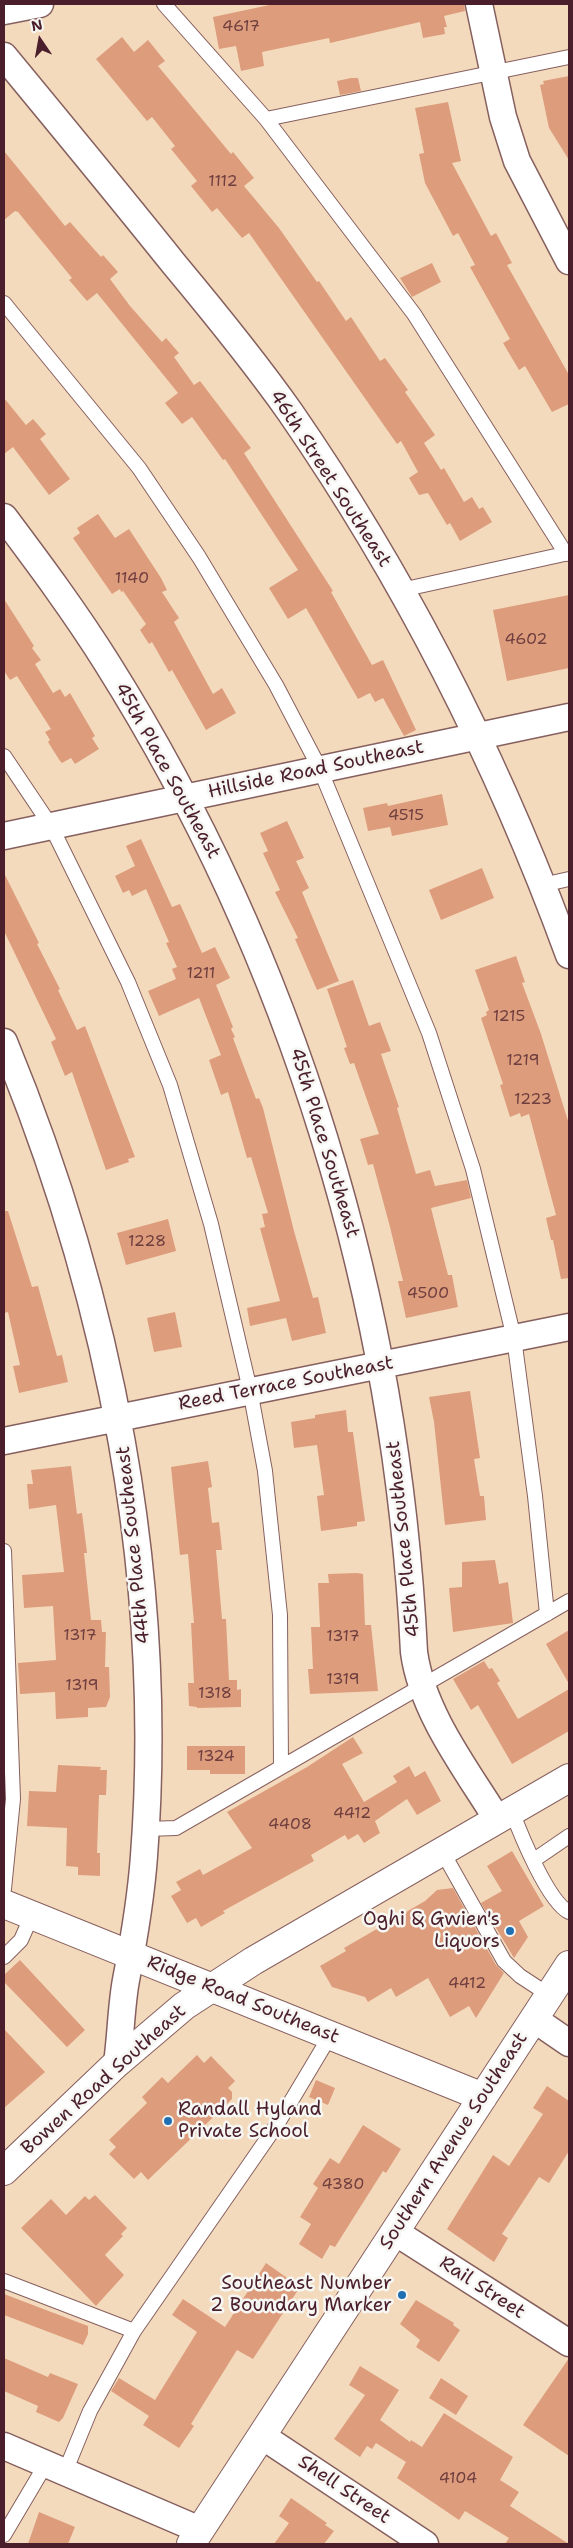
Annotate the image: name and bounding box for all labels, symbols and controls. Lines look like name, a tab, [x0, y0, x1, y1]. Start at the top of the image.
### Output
north arrow	[15, 15, 65, 65]
text: N	[30, 15, 44, 35]
house number: 4617	[222, 17, 260, 37]
house number: 1112	[208, 172, 238, 192]
street label: 46th Street Southeast	[264, 386, 396, 572]
house number: 1140	[115, 569, 149, 589]
house number: 4602	[504, 630, 548, 650]
street label: 45th Place Southeast	[109, 679, 225, 863]
street label: Hillside Road Southeast	[206, 736, 426, 804]
house number: 4515	[388, 806, 424, 826]
house number: 1211	[186, 964, 216, 984]
house number: 1215	[493, 1007, 525, 1027]
street label: 45th Place Southeast	[284, 1045, 364, 1241]
house number: 1219	[506, 1051, 540, 1071]
house number: 1223	[514, 1090, 552, 1110]
house number: 1228	[128, 1232, 166, 1252]
house number: 4500	[407, 1284, 449, 1304]
street label: Reed Terrace Southeast	[177, 1352, 395, 1416]
street label: 45th Place Southeast	[382, 1440, 426, 1638]
street label: 44th Place Southeast	[112, 1445, 156, 1645]
house number: 1317	[63, 1626, 97, 1646]
house number: 1317	[326, 1627, 360, 1647]
house number: 1319	[326, 1670, 360, 1690]
house number: 1319	[65, 1676, 99, 1696]
house number: 1318	[198, 1684, 232, 1704]
house number: 1324	[197, 1747, 235, 1767]
house number: 4412	[333, 1804, 371, 1824]
house number: 4408	[268, 1815, 312, 1835]
place label: Oghi & Gwien's Liquors	[363, 1909, 500, 1953]
marker: Oghi & Gwien's Liquors	[504, 1925, 516, 1937]
street label: Ridge Road Southeast	[144, 1951, 342, 2049]
house number: 4412	[448, 1974, 486, 1994]
street label: Bowen Road Southeast	[17, 2000, 191, 2160]
street label: Southern Avenue Southeast	[375, 2028, 533, 2254]
place label: Randall Hyland Private School	[178, 2099, 322, 2143]
marker: Randall Hyland Private School	[162, 2115, 174, 2127]
house number: 4380	[322, 2175, 364, 2195]
street label: Rail Street	[435, 2252, 529, 2324]
place label: Southeast Number 2 Boundary Marker	[210, 2273, 392, 2317]
marker: Southeast Number 2 Boundary Marker	[396, 2289, 408, 2301]
street label: Shell Street	[293, 2451, 395, 2529]
house number: 4104	[439, 2469, 477, 2489]

